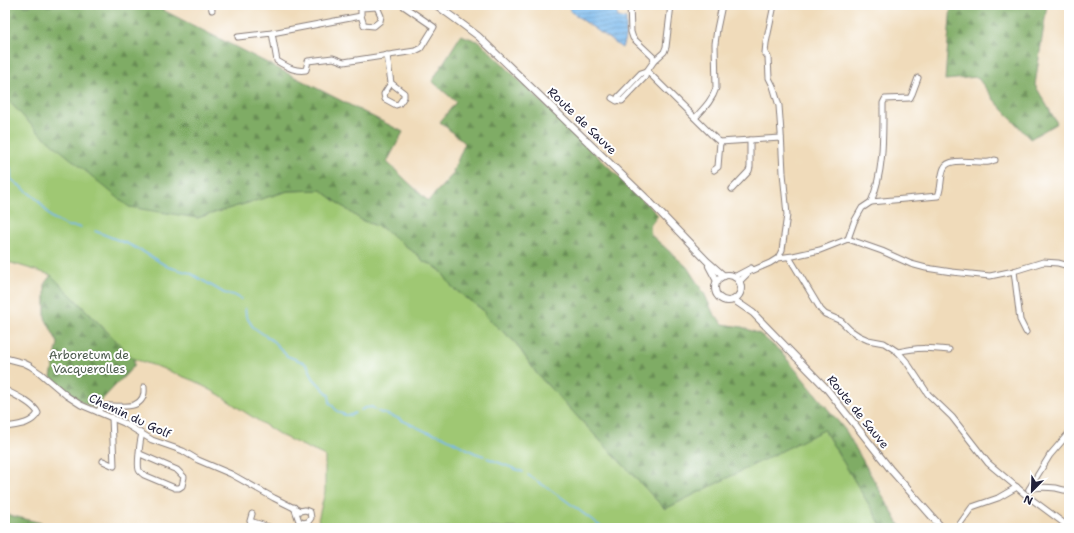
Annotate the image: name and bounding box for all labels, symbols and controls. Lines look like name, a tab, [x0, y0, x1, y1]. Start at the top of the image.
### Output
street label: Route de Sauve	[544, 84, 620, 158]
park label: Arboretum de Vacquerolles	[49, 347, 129, 377]
street label: Route de Sauve	[823, 372, 893, 452]
street label: Chemin du Golf	[86, 390, 174, 442]
north arrow	[1012, 471, 1052, 511]
text: N	[1021, 491, 1035, 508]

